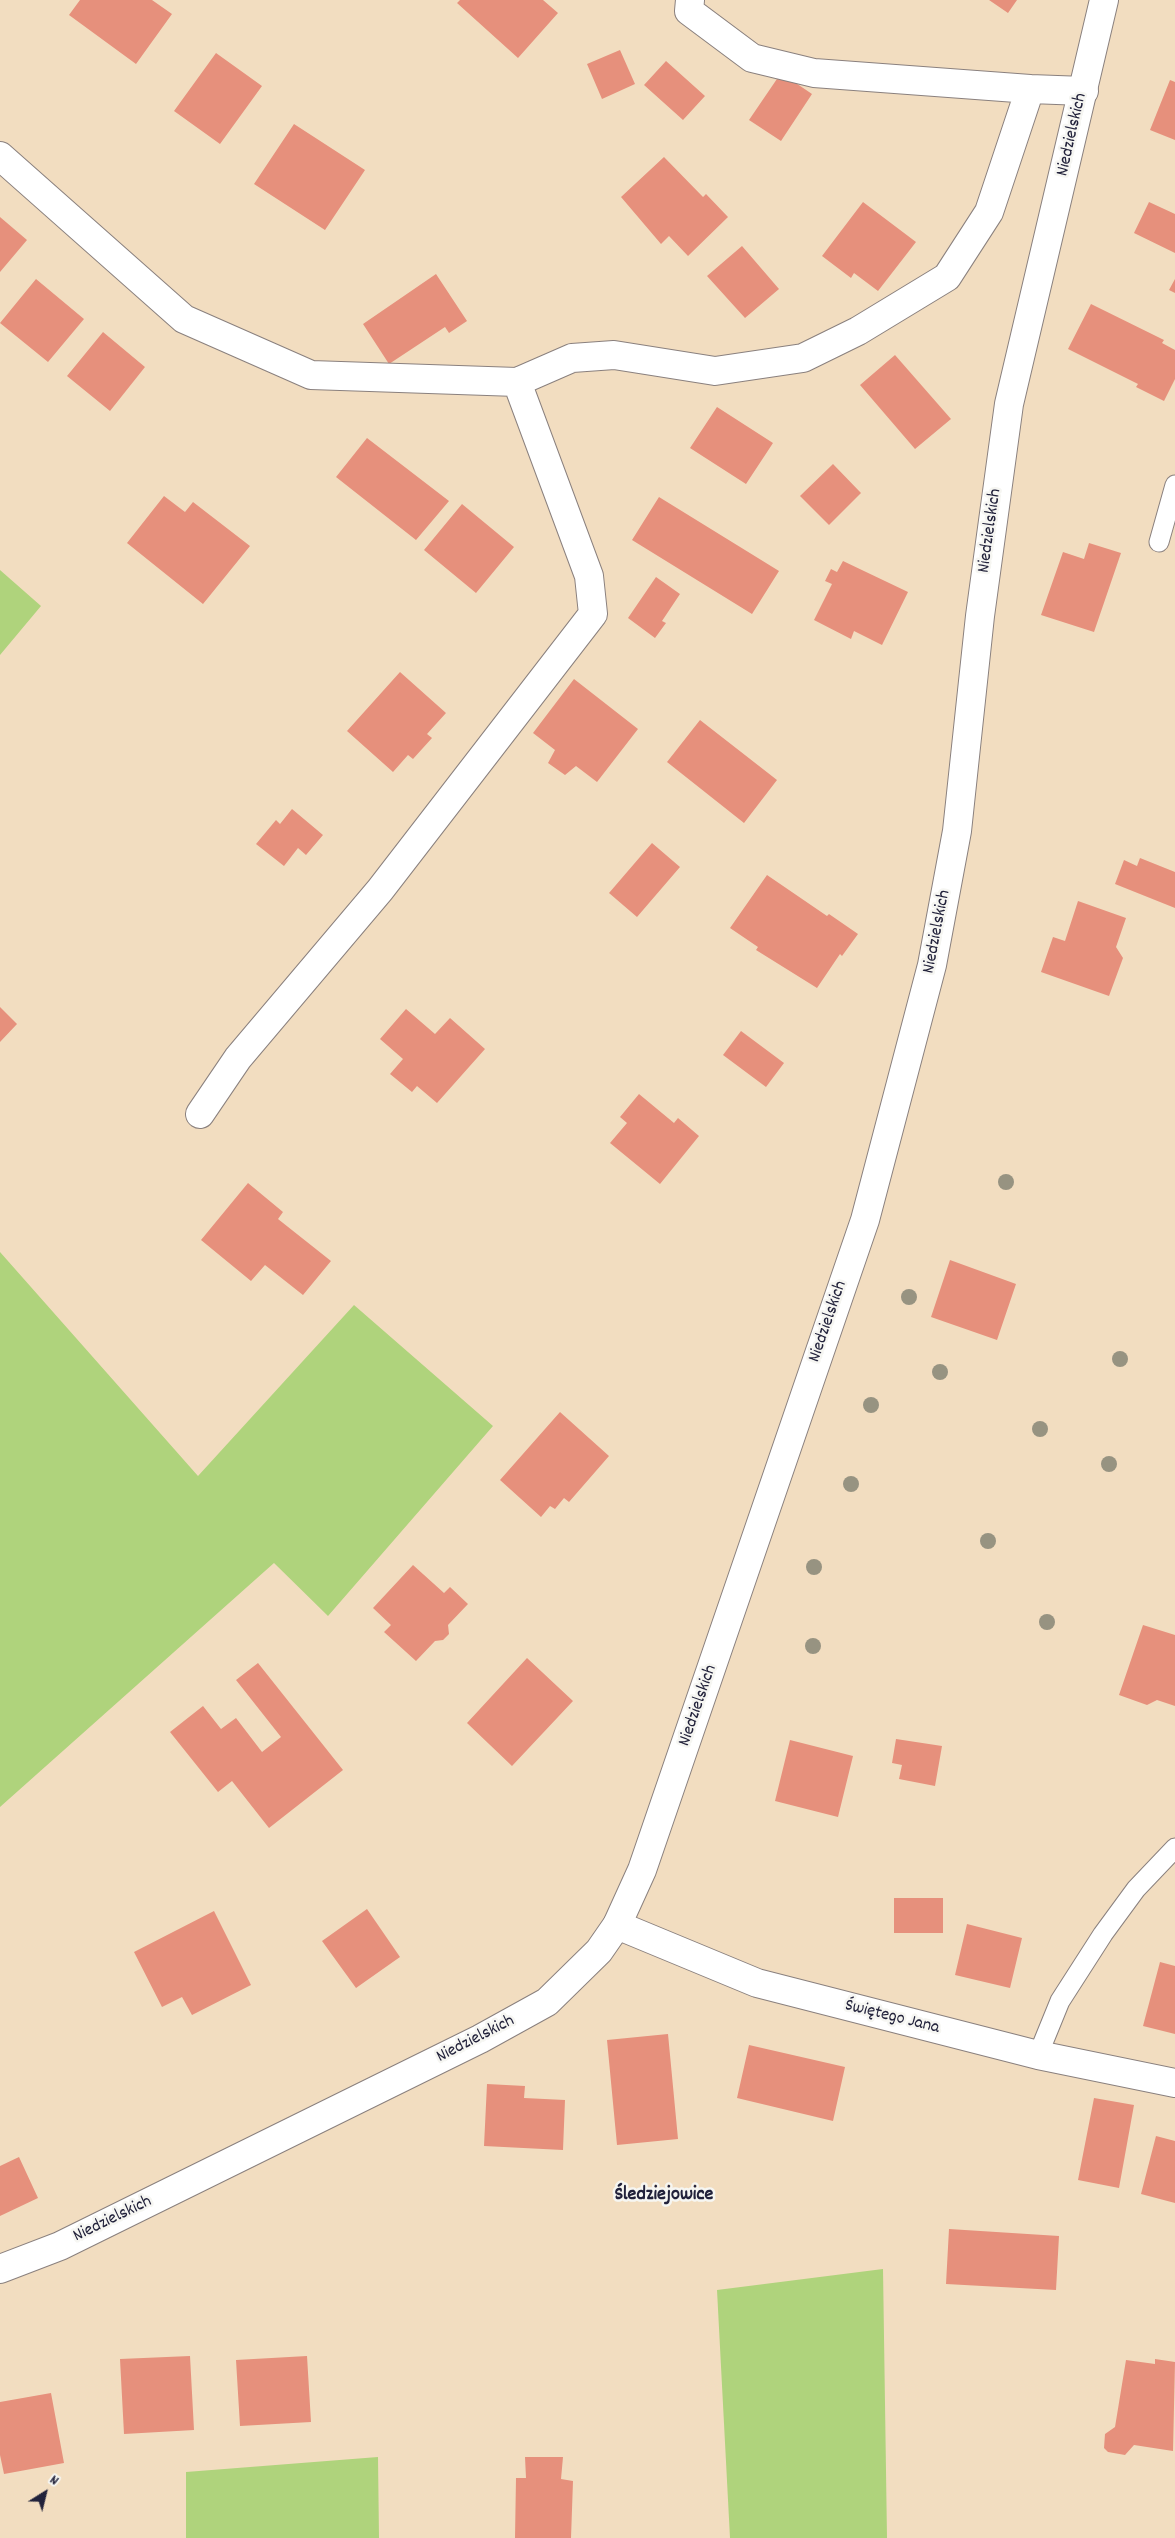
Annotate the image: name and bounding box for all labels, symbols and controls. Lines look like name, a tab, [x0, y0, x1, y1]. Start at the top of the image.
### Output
street label: Niedzielskich	[1053, 91, 1093, 179]
street label: Niedzielskich	[974, 488, 1008, 574]
street label: Niedzielskich	[919, 888, 957, 976]
street label: Niedzielskich	[805, 1278, 853, 1366]
street label: Niedzielskich	[675, 1662, 723, 1750]
street label: Świętego Jana	[843, 1996, 941, 2040]
street label: Niedzielskich	[433, 2011, 519, 2069]
district label: Śledziejowice	[615, 2184, 713, 2208]
street label: Niedzielskich	[70, 2192, 156, 2248]
north arrow	[20, 2468, 70, 2518]
text: N	[45, 2471, 62, 2491]

